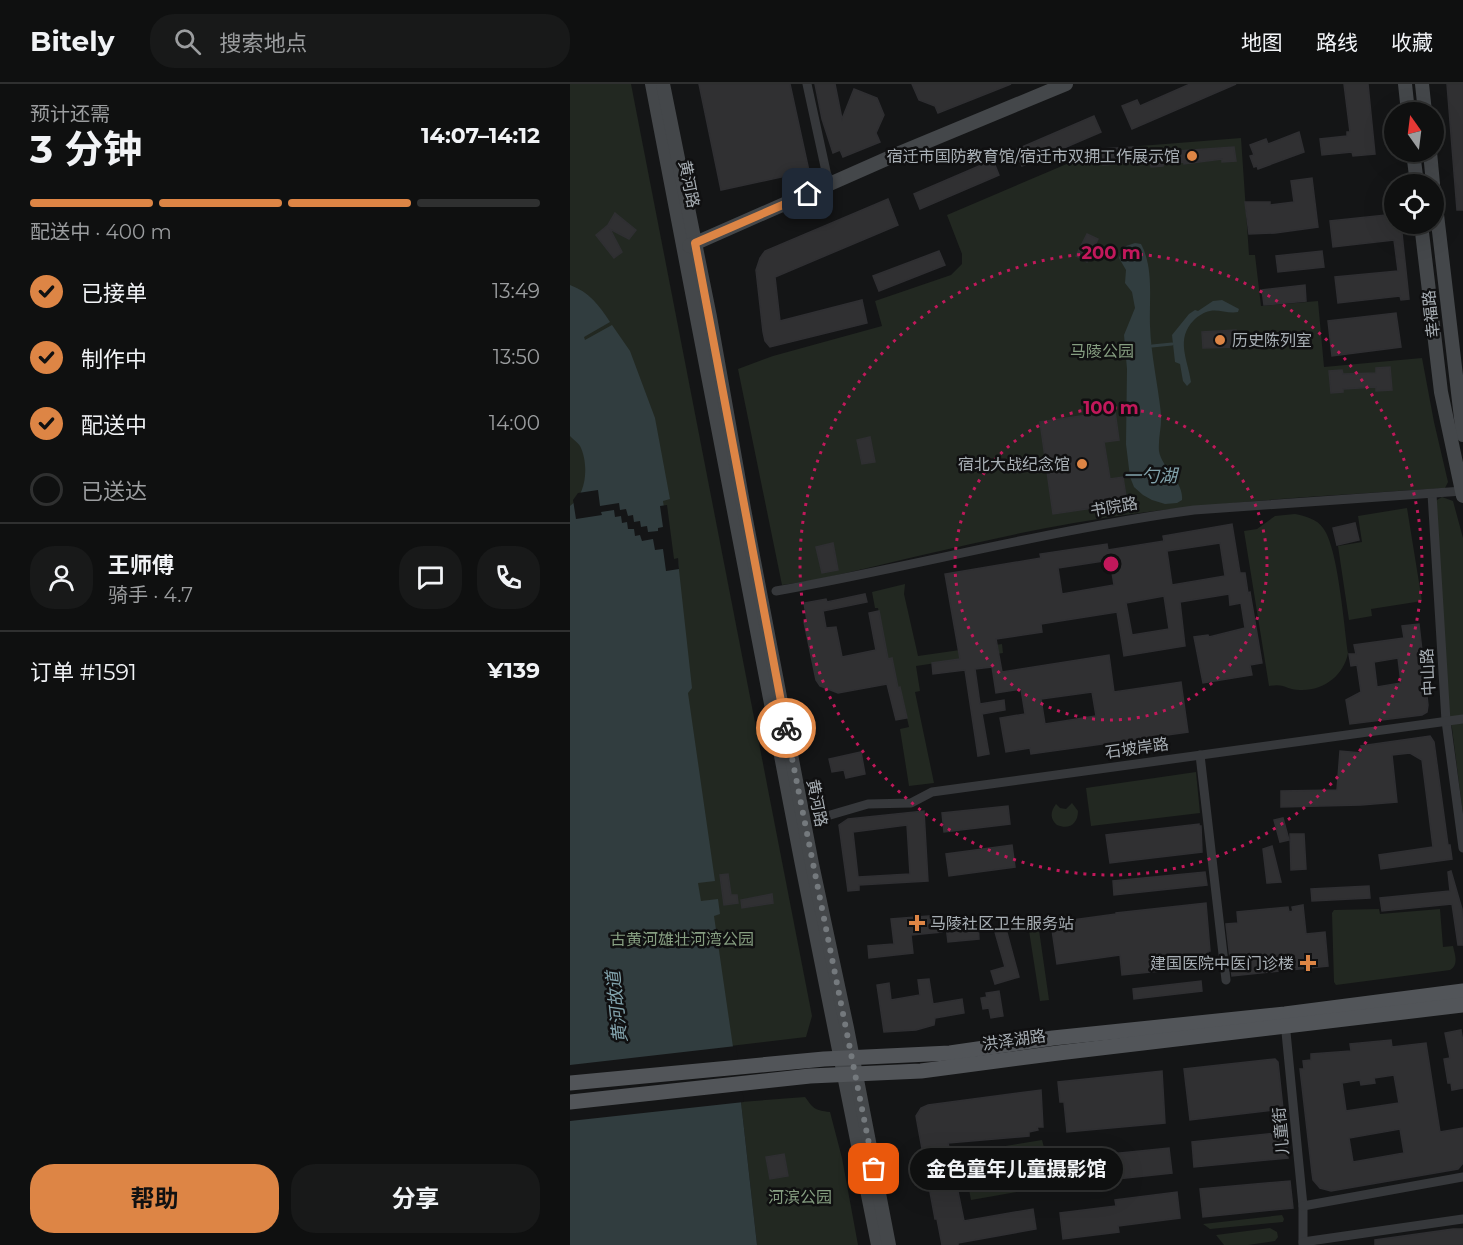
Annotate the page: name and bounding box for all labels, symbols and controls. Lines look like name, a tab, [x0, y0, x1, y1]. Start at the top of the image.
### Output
search box	[150, 14, 570, 68]
text: Bitely	[30, 24, 114, 58]
icon: search	[171, 25, 204, 58]
text: 搜索地点	[219, 30, 307, 57]
text: 地图	[1241, 30, 1283, 55]
text: 路线	[1316, 30, 1358, 55]
text: 收藏	[1391, 30, 1433, 55]
text: 预计还需	[30, 102, 110, 126]
north arrow	[1384, 102, 1444, 162]
map controls	[1384, 102, 1444, 234]
text: 14:07–14:12	[421, 122, 540, 149]
text: 3 分钟	[30, 125, 142, 173]
place label: 宿迁市国防教育馆/宿迁市双拥工作展示馆	[887, 147, 1180, 166]
marker: 宿迁市国防教育馆/宿迁市双拥工作展示馆	[1185, 149, 1199, 163]
street label: 黄河路	[675, 159, 703, 209]
pin	[782, 168, 833, 219]
button: locate	[1384, 174, 1444, 234]
icon: home	[791, 177, 824, 210]
text: 配送中 · 400 m	[30, 220, 172, 244]
text: 200 m	[1081, 242, 1141, 264]
icon: check	[30, 275, 63, 308]
text: 13:49	[492, 279, 540, 303]
text: 已接单	[81, 280, 147, 307]
street label: 幸福路	[1419, 289, 1443, 339]
place label: 历史陈列室	[1232, 331, 1312, 350]
marker: 历史陈列室	[1213, 333, 1227, 347]
icon: check	[30, 341, 63, 374]
park label: 马陵公园	[1070, 342, 1134, 361]
text: 13:50	[493, 345, 540, 369]
text: 制作中	[81, 346, 147, 373]
text: 100 m	[1083, 397, 1139, 419]
icon: check	[30, 407, 63, 440]
text: 14:00	[489, 411, 540, 435]
text: 配送中	[81, 412, 147, 439]
place label: 宿北大战纪念馆	[958, 455, 1070, 474]
marker: 宿北大战纪念馆	[1075, 457, 1089, 471]
water label: 一勺湖	[1123, 465, 1180, 487]
text: 已送达	[81, 478, 147, 505]
street label: 书院路	[1089, 493, 1139, 521]
button: person	[30, 546, 93, 609]
button: chat	[399, 546, 462, 609]
button: phone	[477, 546, 540, 609]
text: 王师傅	[108, 552, 174, 579]
centre of rings	[1101, 554, 1121, 574]
text: 骑手 · 4.7	[108, 583, 193, 607]
street label: 中山路	[1417, 648, 1439, 696]
text: ¥139	[487, 657, 540, 684]
text: 订单 #1591	[30, 659, 137, 686]
courier	[756, 698, 816, 758]
icon: bike	[770, 712, 803, 745]
street label: 石坡岸路	[1104, 734, 1170, 762]
street label: 黄河路	[803, 778, 831, 828]
marker: 马陵社区卫生服务站	[908, 914, 926, 932]
place label: 马陵社区卫生服务站	[930, 914, 1074, 933]
park label: 古黄河雄壮河湾公园	[610, 930, 754, 949]
place label: 建国医院中医门诊楼	[1150, 954, 1294, 973]
marker: 建国医院中医门诊楼	[1299, 954, 1317, 972]
water label: 黄河故道	[602, 967, 632, 1044]
street label: 洪泽湖路	[981, 1026, 1047, 1054]
street label: 儿童街	[1269, 1106, 1293, 1156]
pin	[848, 1143, 899, 1194]
callout: 金色童年儿童摄影馆	[910, 1148, 1123, 1190]
icon: bag	[857, 1152, 890, 1185]
text: 金色童年儿童摄影馆	[927, 1157, 1107, 1181]
button: 帮助	[30, 1164, 279, 1233]
button: 分享	[291, 1164, 540, 1233]
park label: 河滨公园	[768, 1188, 832, 1207]

